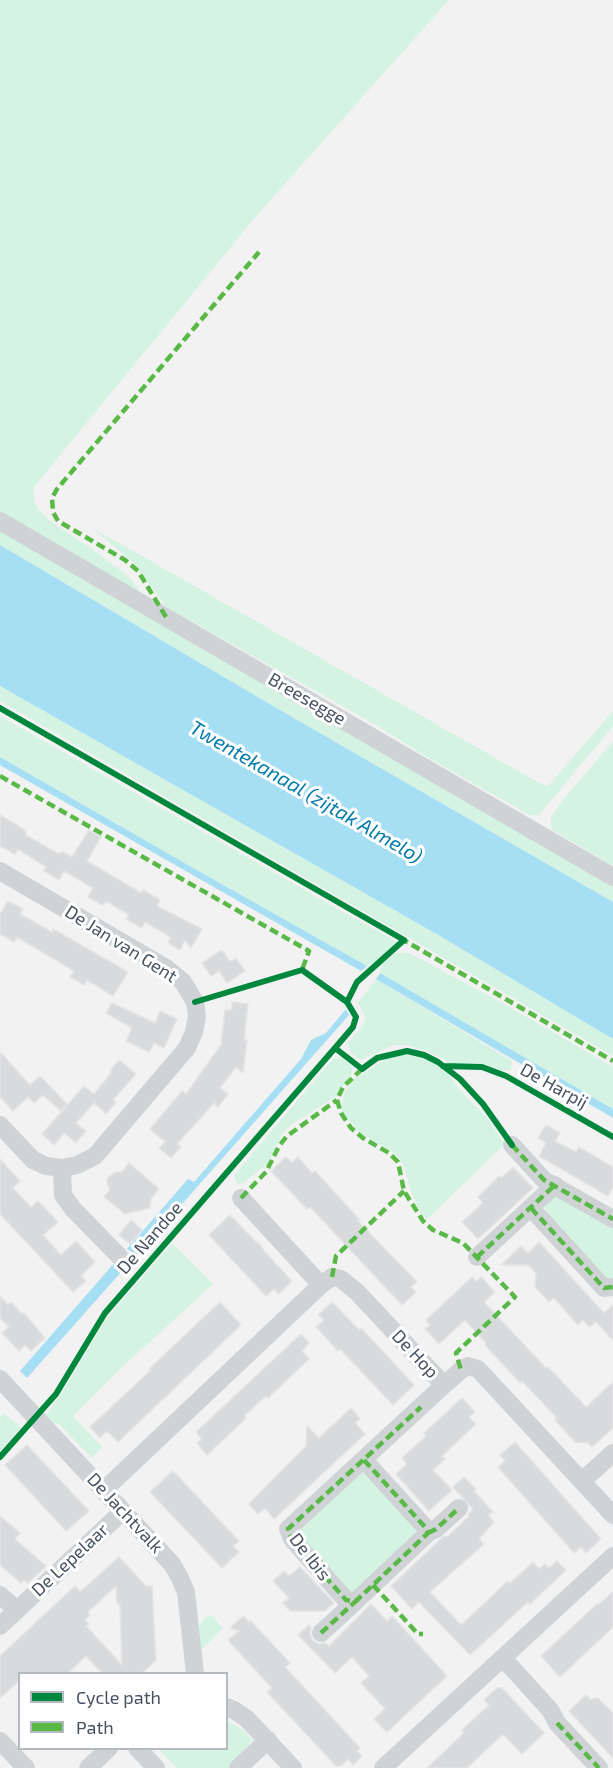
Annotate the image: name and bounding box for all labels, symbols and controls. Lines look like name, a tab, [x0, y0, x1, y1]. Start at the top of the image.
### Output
street label: Breesegge	[264, 668, 350, 730]
water label: Twentekanaal (zijtak Almelo)	[186, 716, 426, 868]
street label: De Jan van Gent	[61, 901, 181, 987]
street label: De Harpij	[516, 1059, 592, 1113]
street label: De Nandoe	[113, 1197, 187, 1279]
street label: De Hop	[387, 1325, 443, 1383]
street label: De Jachtvalk	[82, 1468, 168, 1558]
street label: De Lepelaar	[27, 1519, 113, 1601]
street label: De Ibis	[285, 1529, 335, 1585]
legend	[18, 1672, 228, 1750]
text: Cycle path	[76, 1686, 161, 1708]
text: Path	[76, 1716, 114, 1738]

